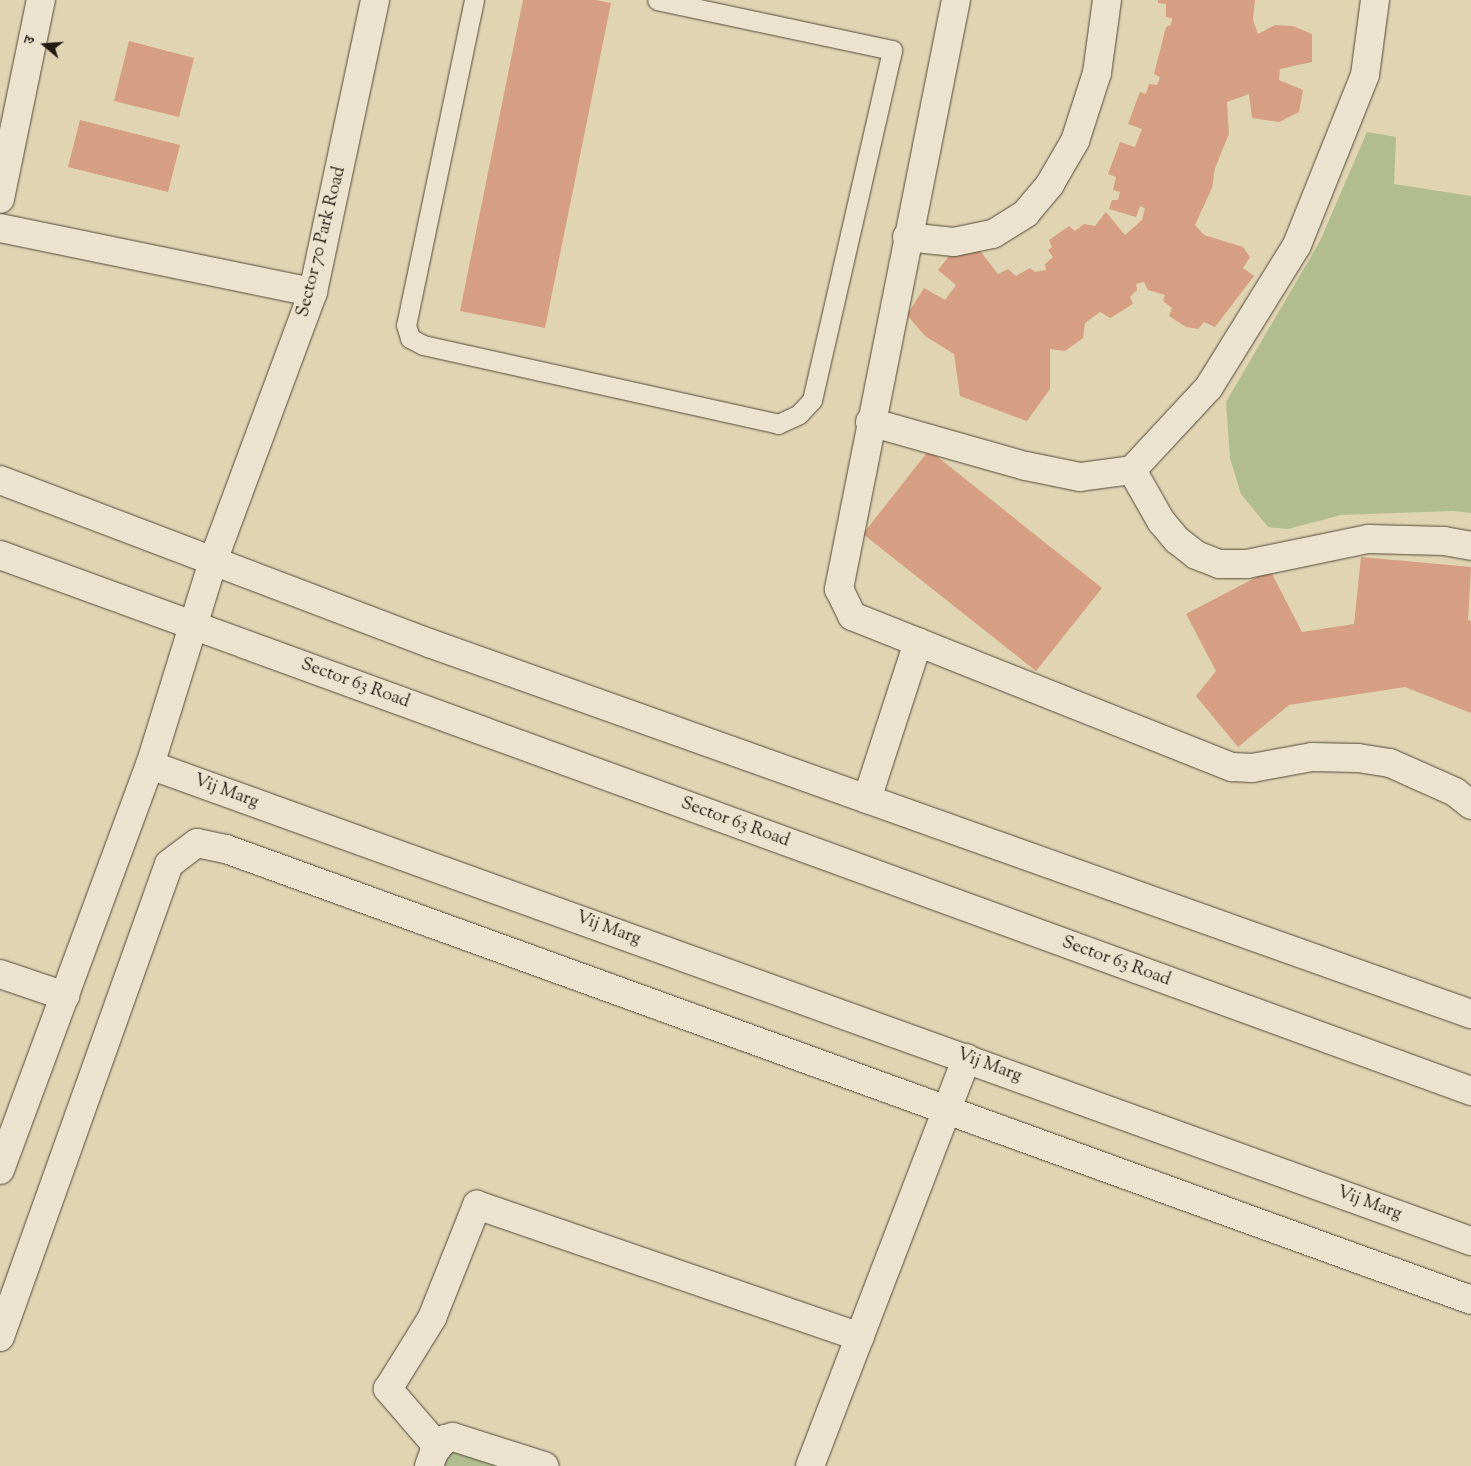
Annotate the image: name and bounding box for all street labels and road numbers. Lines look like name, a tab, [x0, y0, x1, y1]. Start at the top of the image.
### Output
street label: Sector 70 Park Road	[293, 164, 351, 320]
street label: Sector 63 Road	[298, 654, 412, 714]
street label: Vij Marg	[191, 770, 261, 814]
street label: Sector 63 Road	[678, 793, 792, 853]
street label: Vij Marg	[573, 907, 643, 951]
street label: Sector 63 Road	[1059, 932, 1173, 992]
street label: Vij Marg	[954, 1044, 1024, 1088]
street label: Vij Marg	[1334, 1182, 1404, 1226]

